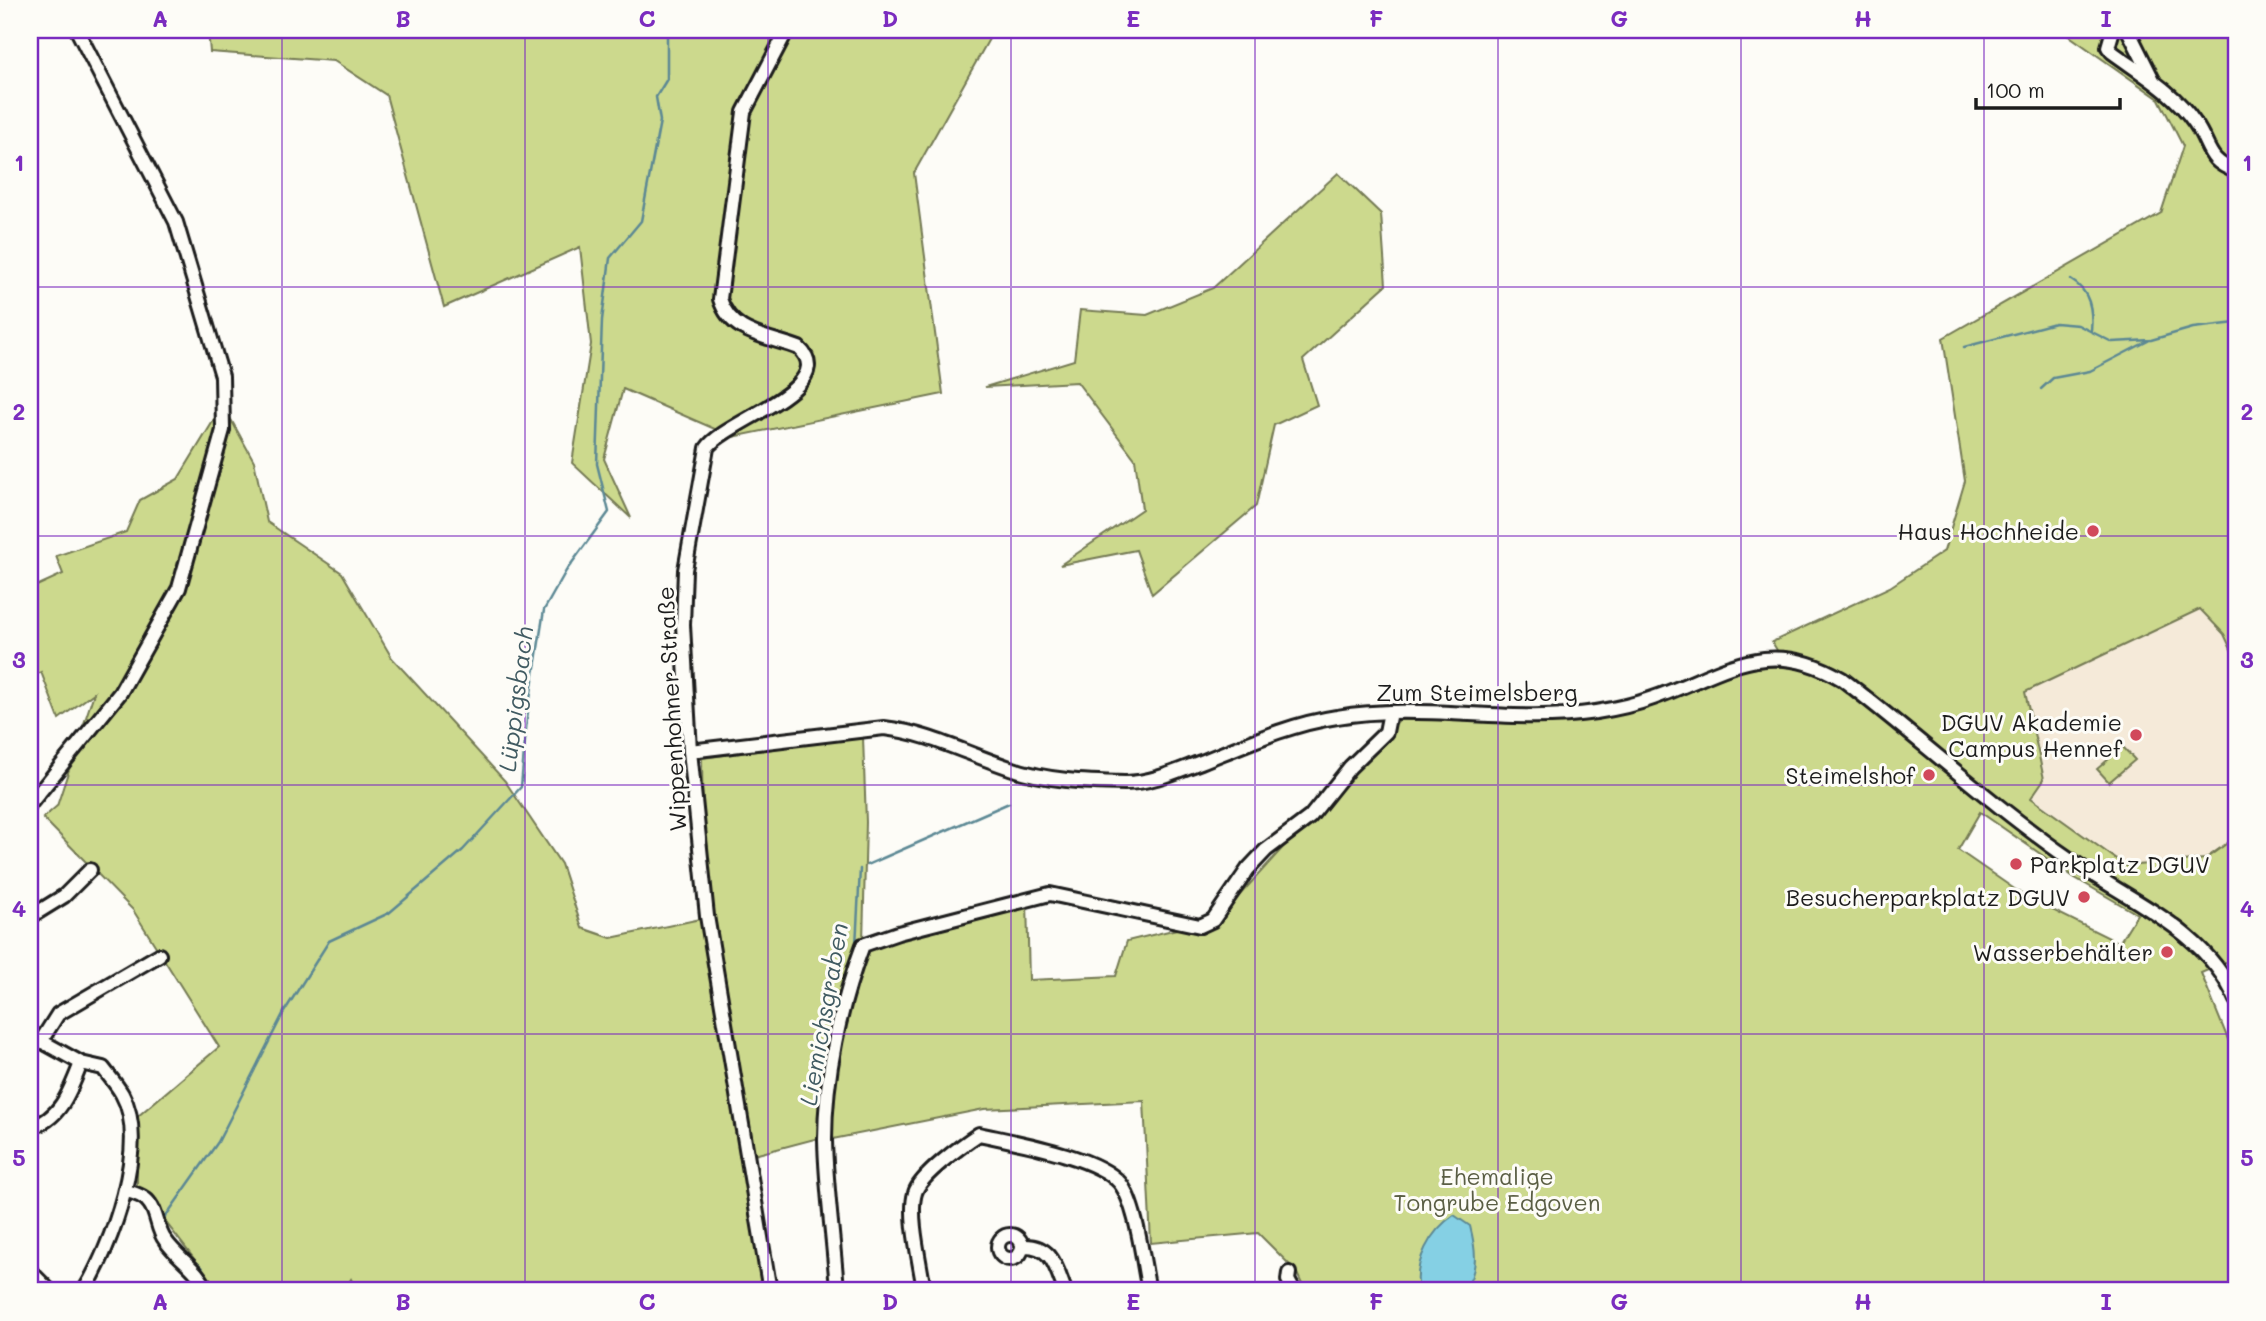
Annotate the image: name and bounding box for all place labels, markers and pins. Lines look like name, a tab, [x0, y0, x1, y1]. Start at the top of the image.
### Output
place label: Haus Hochheide	[1898, 516, 2079, 546]
marker: Haus Hochheide	[2085, 523, 2101, 539]
place label: DGUV Akademie Campus Hennef	[1941, 707, 2123, 763]
marker: DGUV Akademie Campus Hennef	[2128, 727, 2144, 743]
place label: Steimelshof	[1786, 760, 1916, 790]
marker: Steimelshof	[1921, 767, 1937, 783]
place label: Parkplatz DGUV	[2030, 849, 2210, 879]
marker: Parkplatz DGUV	[2008, 856, 2024, 872]
place label: Besucherparkplatz DGUV	[1786, 882, 2070, 912]
marker: Besucherparkplatz DGUV	[2076, 889, 2092, 905]
place label: Wasserbehälter	[1972, 937, 2153, 967]
marker: Wasserbehälter	[2159, 944, 2175, 960]

